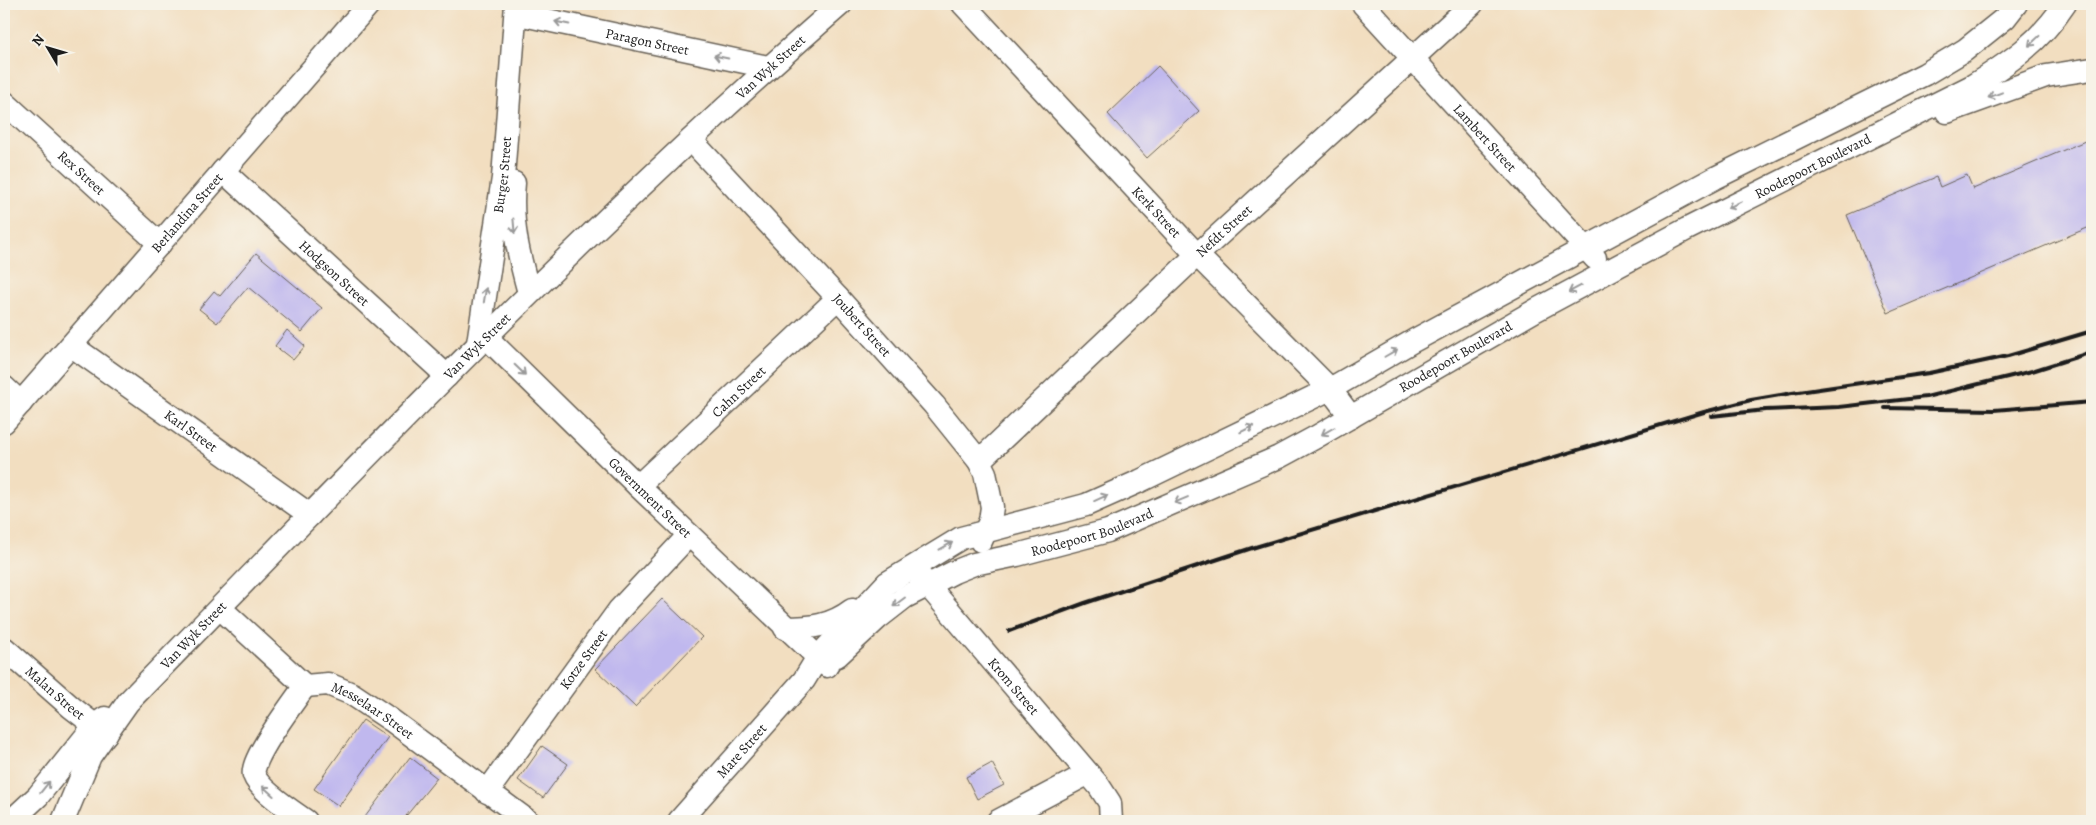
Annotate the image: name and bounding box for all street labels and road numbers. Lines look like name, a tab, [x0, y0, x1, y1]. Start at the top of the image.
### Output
street label: Paragon Street	[604, 23, 691, 60]
street label: Van Wyk Street	[731, 30, 810, 104]
street label: Lambert Street	[1449, 100, 1521, 176]
street label: Roodepoort Boulevard	[1751, 129, 1874, 203]
street label: Burger Street	[488, 135, 516, 215]
street label: Rex Street	[54, 146, 110, 199]
street label: Berlandina Street	[147, 168, 227, 257]
street label: Kerk Street	[1128, 182, 1186, 242]
street label: Nefdt Street	[1191, 200, 1256, 261]
street label: Hodgson Street	[295, 236, 374, 310]
street label: Joubert Street	[829, 289, 896, 361]
street label: Van Wyk Street	[439, 308, 515, 384]
street label: Roodepoort Boulevard	[1395, 316, 1516, 397]
street label: Cahn Street	[707, 361, 770, 422]
street label: Karl Street	[161, 405, 222, 456]
street label: Government Street	[605, 453, 696, 542]
street label: Roodepoort Boulevard	[1029, 503, 1156, 560]
street label: Van Wyk Street	[155, 597, 231, 674]
street label: Kotze Street	[555, 625, 612, 693]
street label: Krom Street	[984, 653, 1044, 719]
street label: Malan Street	[21, 662, 89, 724]
street label: Messelaar Street	[329, 677, 418, 743]
street label: Mare Street	[712, 719, 771, 782]

